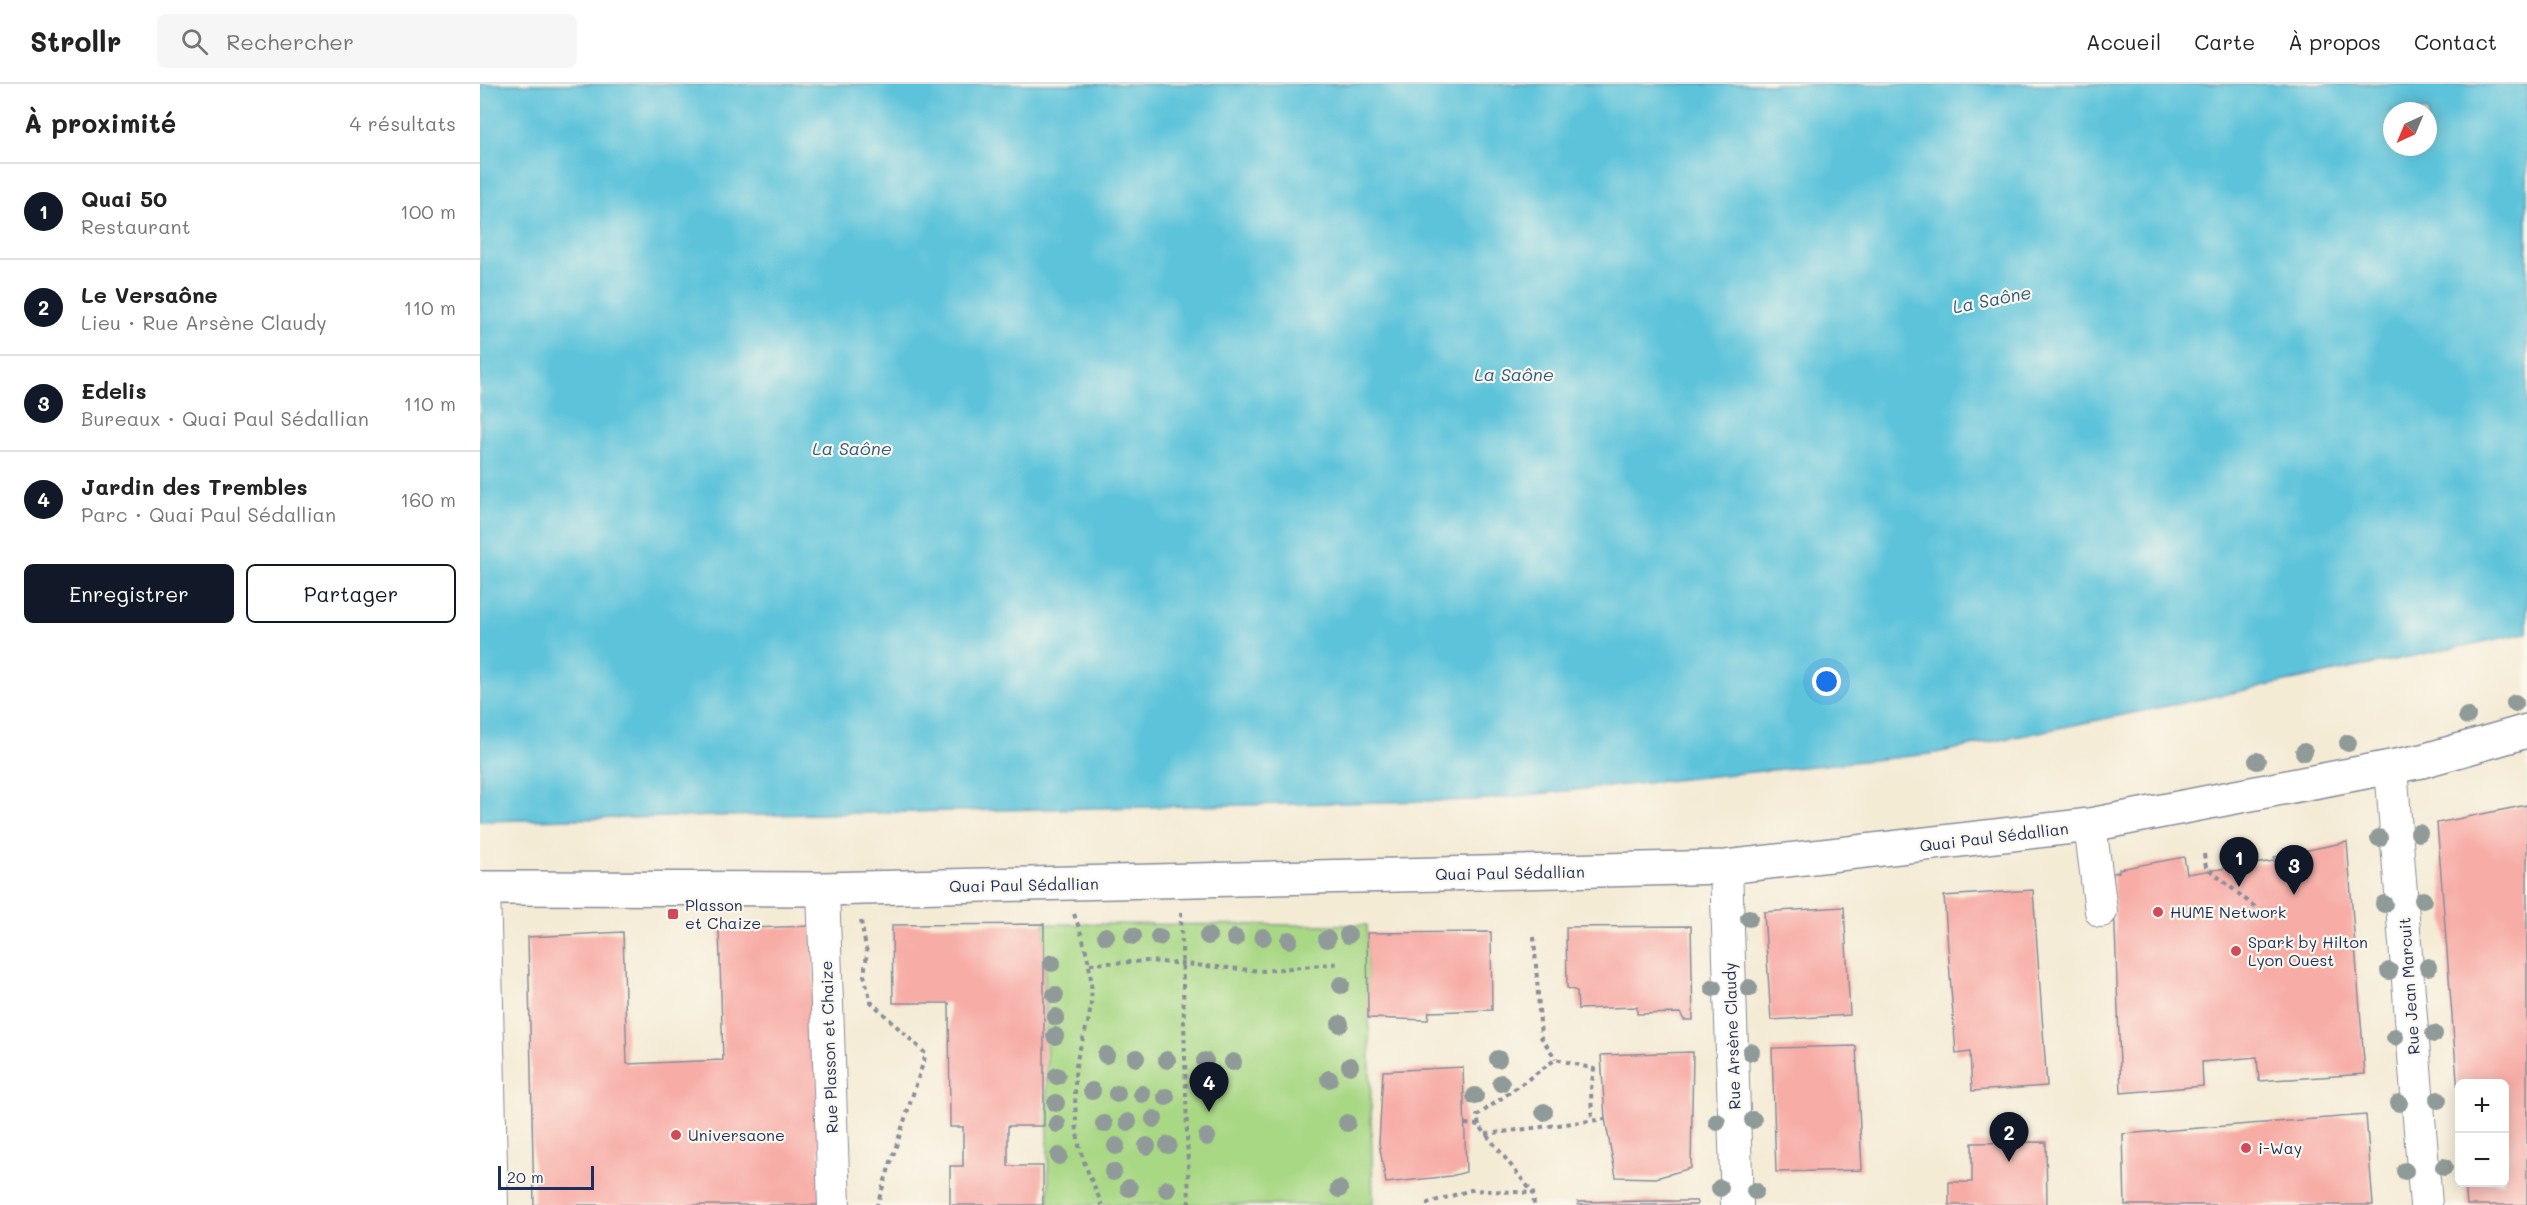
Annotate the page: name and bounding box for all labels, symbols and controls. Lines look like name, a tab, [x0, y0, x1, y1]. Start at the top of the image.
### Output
search box	[157, 14, 577, 68]
text: Strollr	[30, 23, 121, 59]
icon: search	[178, 25, 211, 58]
text: Rechercher	[226, 27, 354, 56]
text: Accueil	[2086, 28, 2161, 55]
text: Carte	[2194, 28, 2255, 55]
text: À propos	[2288, 28, 2381, 55]
text: Contact	[2414, 28, 2497, 55]
north arrow	[2383, 102, 2437, 156]
text: À proximité	[24, 106, 176, 140]
text: 4 résultats	[350, 110, 456, 136]
text: Quai 50	[81, 184, 167, 213]
text: 1	[39, 198, 48, 224]
text: 100 m	[400, 198, 456, 224]
text: Restaurant	[81, 213, 191, 239]
text: Le Versaône	[81, 280, 218, 309]
water label: La Saône	[1950, 280, 2033, 318]
text: 2	[38, 294, 49, 320]
text: 110 m	[403, 294, 456, 320]
text: Lieu · Rue Arsène Claudy	[81, 309, 327, 335]
water label: La Saône	[1474, 362, 1554, 386]
text: Edelis	[81, 376, 147, 405]
text: 3	[38, 390, 50, 416]
text: 110 m	[403, 390, 456, 416]
text: Bureaux · Quai Paul Sédallian	[81, 405, 369, 431]
water label: La Saône	[812, 436, 892, 460]
text: Jardin des Trembles	[81, 472, 308, 501]
text: 4	[37, 486, 50, 512]
text: 160 m	[400, 486, 456, 512]
text: Parc · Quai Paul Sédallian	[81, 501, 336, 527]
button: Enregistrer	[24, 564, 234, 623]
button: Partager	[246, 564, 456, 623]
your location	[1812, 667, 1841, 696]
street label: Quai Paul Sédallian	[1918, 817, 2069, 856]
pin: 1	[2220, 838, 2258, 887]
pin: 3	[2274, 846, 2314, 895]
street label: Quai Paul Sédallian	[1435, 861, 1585, 884]
street label: Quai Paul Sédallian	[949, 873, 1099, 896]
place label: Plasson et Chaize	[685, 894, 761, 933]
place label: HUME Network	[2170, 901, 2286, 922]
marker: HUME Network	[2151, 905, 2165, 919]
marker: Plasson et Chaize	[666, 907, 680, 921]
street label: Rue Jean Marcuit	[2393, 917, 2424, 1055]
place label: Spark by Hilton Lyon Ouest	[2248, 931, 2368, 970]
marker: Spark by Hilton Lyon Ouest	[2229, 944, 2243, 958]
street label: Rue Plasson et Chaize	[815, 960, 842, 1134]
street label: Rue Arsène Claudy	[1718, 962, 1745, 1110]
pin: 4	[1190, 1062, 1228, 1112]
map controls	[2455, 1079, 2509, 1187]
button: +	[2455, 1079, 2509, 1133]
pin: 2	[1990, 1112, 2029, 1162]
place label: Universaone	[688, 1124, 785, 1145]
marker: Universaone	[669, 1128, 683, 1142]
button: −	[2455, 1133, 2509, 1187]
place label: i-Way	[2258, 1137, 2302, 1158]
marker: i-Way	[2239, 1141, 2253, 1155]
scale bar	[498, 1163, 594, 1190]
text: 20 m	[507, 1166, 544, 1187]

